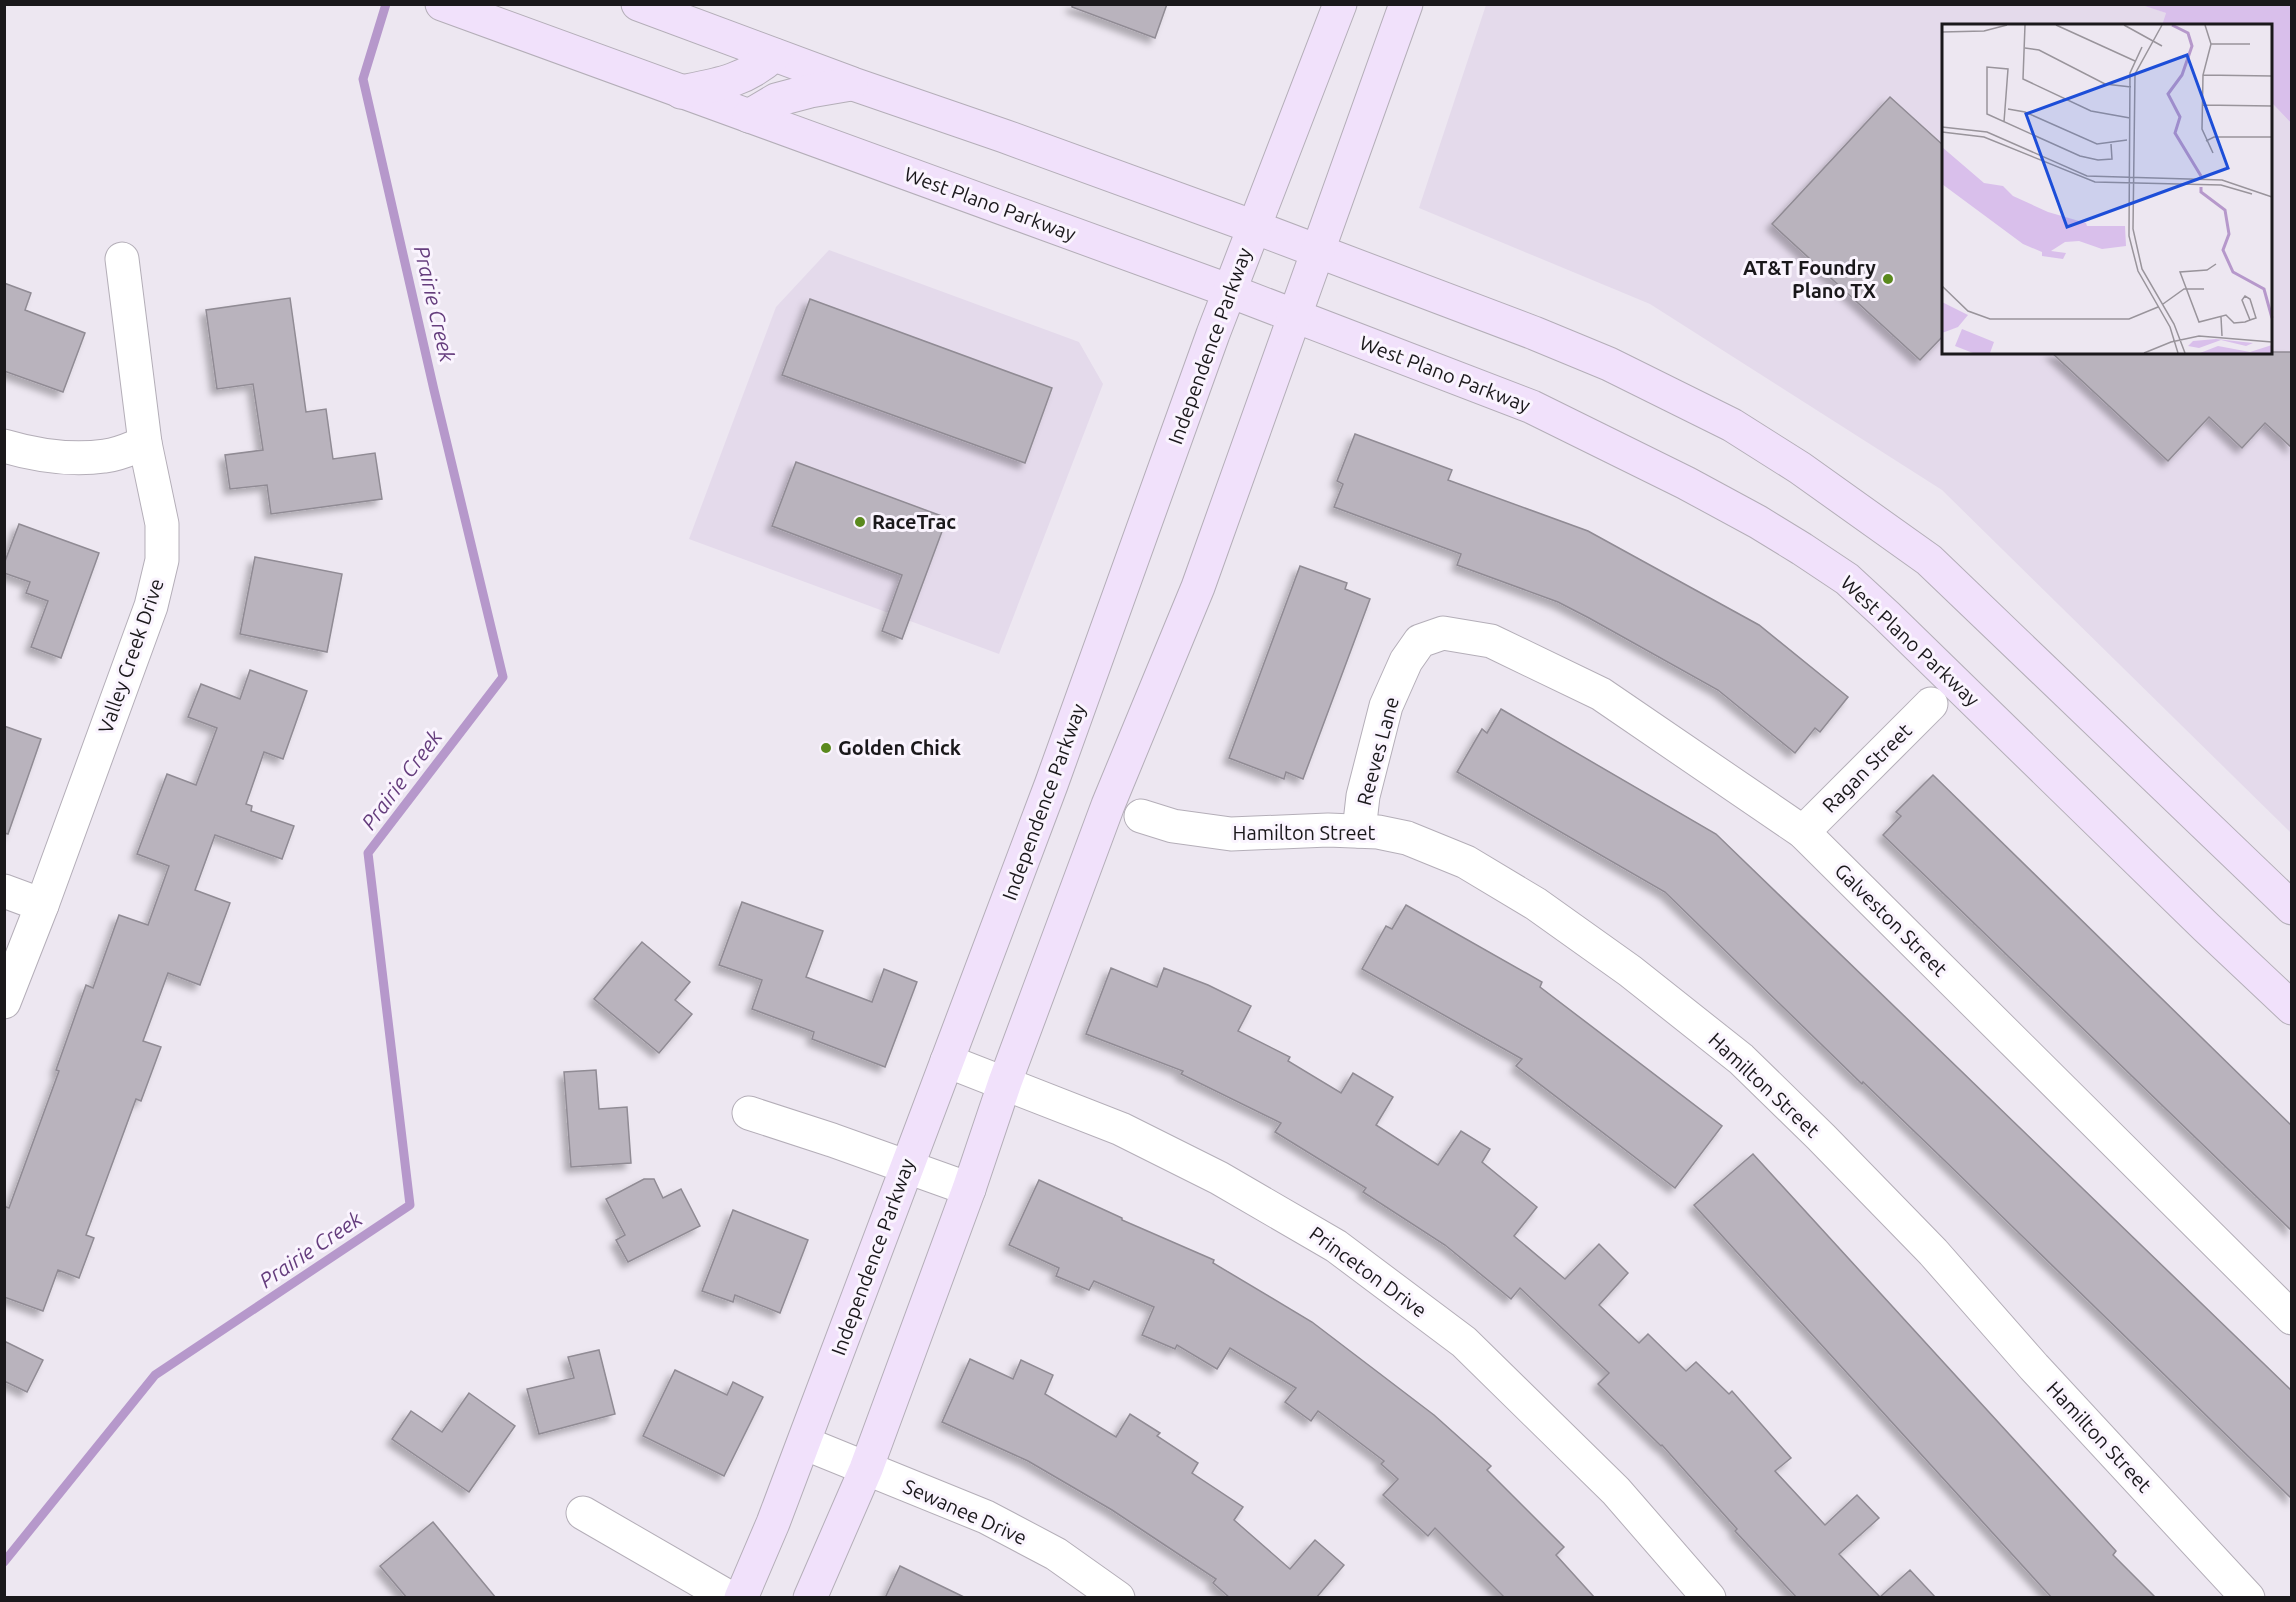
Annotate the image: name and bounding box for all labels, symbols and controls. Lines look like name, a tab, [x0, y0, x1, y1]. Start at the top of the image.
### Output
inset map	[1942, 24, 2272, 354]
street label: West Plano Parkway	[901, 162, 1079, 245]
water label: Prairie Creek	[410, 243, 460, 364]
street label: Independence Parkway	[1163, 244, 1256, 447]
place label: AT&T Foundry Plano TX	[1743, 256, 1876, 302]
marker: AT&T Foundry Plano TX	[1881, 272, 1895, 286]
street label: West Plano Parkway	[1357, 330, 1534, 417]
place label: RaceTrac	[872, 510, 956, 533]
marker: RaceTrac	[853, 515, 867, 529]
street label: West Plano Parkway	[1836, 571, 1985, 711]
street label: Valley Creek Drive	[93, 575, 168, 736]
street label: Reeves Lane	[1352, 694, 1403, 808]
street label: Independence Parkway	[997, 700, 1090, 903]
street label: Ragan Street	[1817, 718, 1916, 817]
water label: Prairie Creek	[356, 725, 447, 834]
place label: Golden Chick	[838, 736, 961, 759]
marker: Golden Chick	[819, 741, 833, 755]
street label: Hamilton Street	[1233, 821, 1376, 844]
street label: Galveston Street	[1830, 859, 1952, 981]
street label: Hamilton Street	[1704, 1027, 1825, 1142]
street label: Independence Parkway	[826, 1155, 919, 1358]
water label: Prairie Creek	[255, 1206, 366, 1292]
street label: Princeton Drive	[1305, 1221, 1431, 1322]
street label: Hamilton Street	[2042, 1377, 2157, 1497]
street label: Sewanee Drive	[900, 1474, 1030, 1549]

